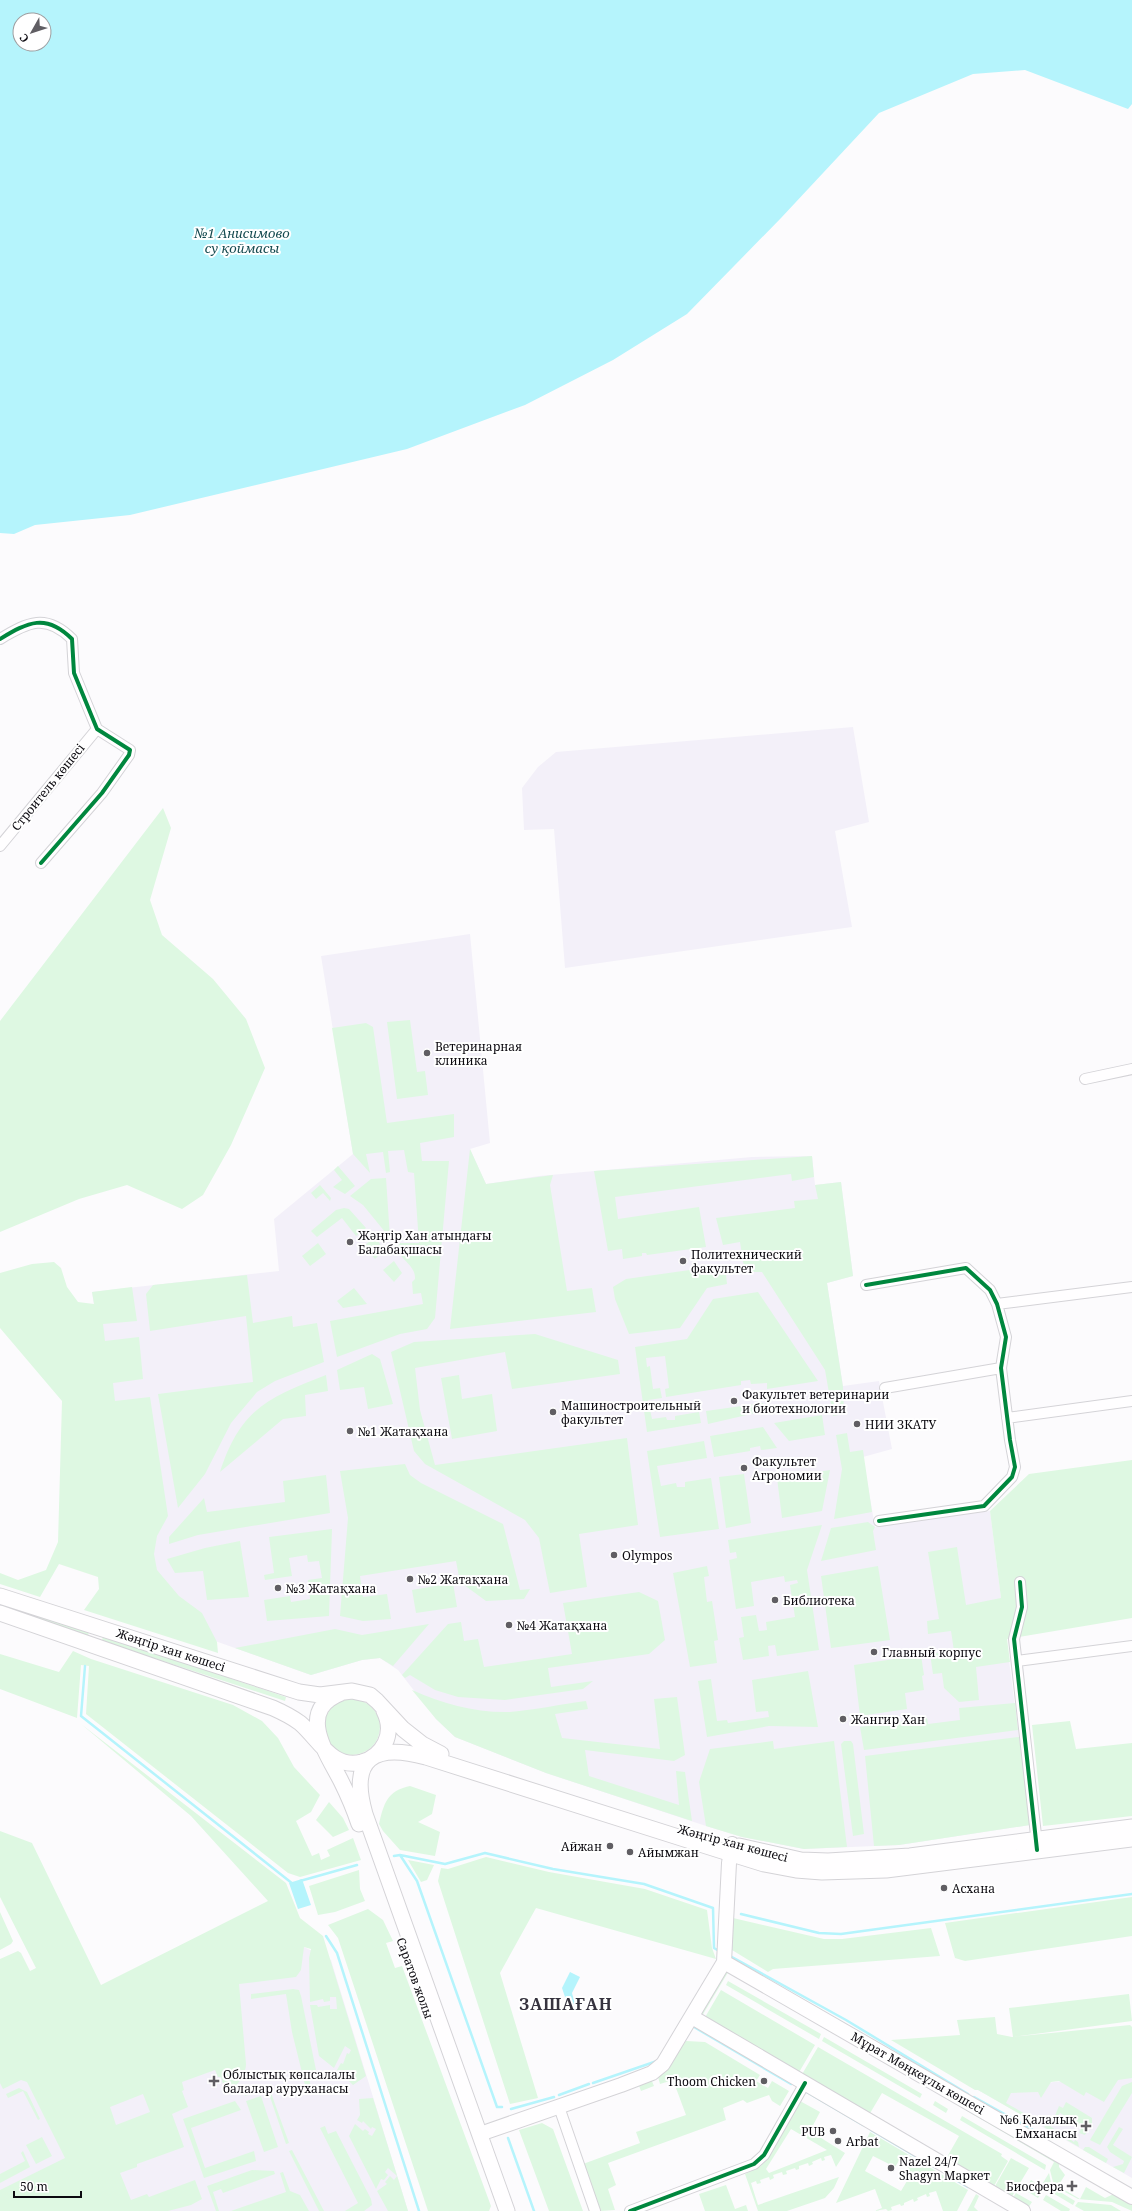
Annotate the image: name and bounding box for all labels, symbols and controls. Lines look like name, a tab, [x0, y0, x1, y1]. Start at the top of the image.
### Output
north arrow	[12, 12, 52, 52]
text: С	[16, 31, 32, 46]
water label: №1 Анисимово су қоймасы	[193, 224, 290, 257]
street label: Строитель көшесі	[7, 740, 89, 834]
place label: Ветеринарная клиника	[435, 1038, 522, 1069]
marker: Ветеринарная клиника	[422, 1048, 432, 1058]
place label: Жәңгір Хан атындағы Балабақшасы	[357, 1227, 492, 1258]
marker: Жәңгір Хан атындағы Балабақшасы	[345, 1237, 355, 1247]
place label: Политехнический факультет	[691, 1246, 802, 1277]
marker: Политехнический факультет	[678, 1256, 688, 1266]
place label: Факультет ветеринарии и биотехнологии	[742, 1386, 889, 1417]
marker: Факультет ветеринарии и биотехнологии	[729, 1396, 739, 1406]
place label: Машиностроительный факультет	[561, 1397, 701, 1428]
marker: Машиностроительный факультет	[548, 1407, 558, 1417]
place label: НИИ ЗКАТУ	[865, 1416, 937, 1433]
marker: НИИ ЗКАТУ	[852, 1419, 862, 1429]
place label: №1 Жатақхана	[358, 1423, 448, 1440]
marker: №1 Жатақхана	[345, 1426, 355, 1436]
place label: Факультет Агрономии	[752, 1453, 822, 1484]
marker: Факультет Агрономии	[739, 1463, 749, 1473]
place label: Olympos	[622, 1547, 672, 1564]
marker: Olympos	[609, 1550, 619, 1560]
place label: №2 Жатақхана	[418, 1571, 508, 1588]
marker: №2 Жатақхана	[405, 1574, 415, 1584]
place label: №3 Жатақхана	[286, 1580, 376, 1597]
marker: №3 Жатақхана	[273, 1583, 283, 1593]
place label: Библиотека	[783, 1592, 855, 1609]
marker: Библиотека	[770, 1595, 780, 1605]
place label: №4 Жатақхана	[517, 1617, 607, 1634]
marker: №4 Жатақхана	[504, 1620, 514, 1630]
street label: Жәңгір хан көшесі	[113, 1624, 228, 1676]
place label: Главный корпус	[882, 1644, 981, 1661]
marker: Главный корпус	[869, 1647, 879, 1657]
place label: Жангир Хан	[850, 1711, 925, 1728]
marker: Жангир Хан	[838, 1714, 848, 1724]
street label: Жәңгір хан көшесі	[675, 1820, 790, 1866]
place label: Айжан	[561, 1838, 602, 1855]
marker: Айжан	[605, 1841, 615, 1851]
place label: Айымжан	[638, 1844, 699, 1861]
marker: Айымжан	[625, 1847, 635, 1857]
place label: Асхана	[952, 1880, 995, 1897]
marker: Асхана	[939, 1883, 949, 1893]
street label: Саратов жолы	[392, 1935, 438, 2021]
district label: ЗАШАҒАН	[519, 1993, 613, 2015]
street label: Мұрат Мөңкеұлы көшесі	[848, 2028, 988, 2118]
place label: Облыстық көпсалалы балалар ауруханасы	[223, 2066, 355, 2097]
place label: Thoom Chicken	[667, 2073, 756, 2090]
marker: Облыстық көпсалалы балалар ауруханасы	[208, 2075, 220, 2087]
marker: Thoom Chicken	[759, 2076, 769, 2086]
place label: №6 Қалалық Емханасы	[1000, 2111, 1077, 2142]
marker: №6 Қалалық Емханасы	[1080, 2120, 1092, 2132]
place label: PUB	[801, 2123, 825, 2140]
marker: PUB	[828, 2126, 838, 2136]
place label: Arbat	[846, 2133, 878, 2150]
marker: Arbat	[833, 2136, 843, 2146]
place label: Nazel 24/7 Shagyn Маркет	[899, 2153, 990, 2184]
marker: Nazel 24/7 Shagyn Маркет	[886, 2163, 896, 2173]
scale bar	[14, 2173, 81, 2199]
text: 50 m	[20, 2178, 48, 2195]
place label: Биосфера	[1006, 2178, 1064, 2195]
marker: Биосфера	[1067, 2181, 1077, 2191]

